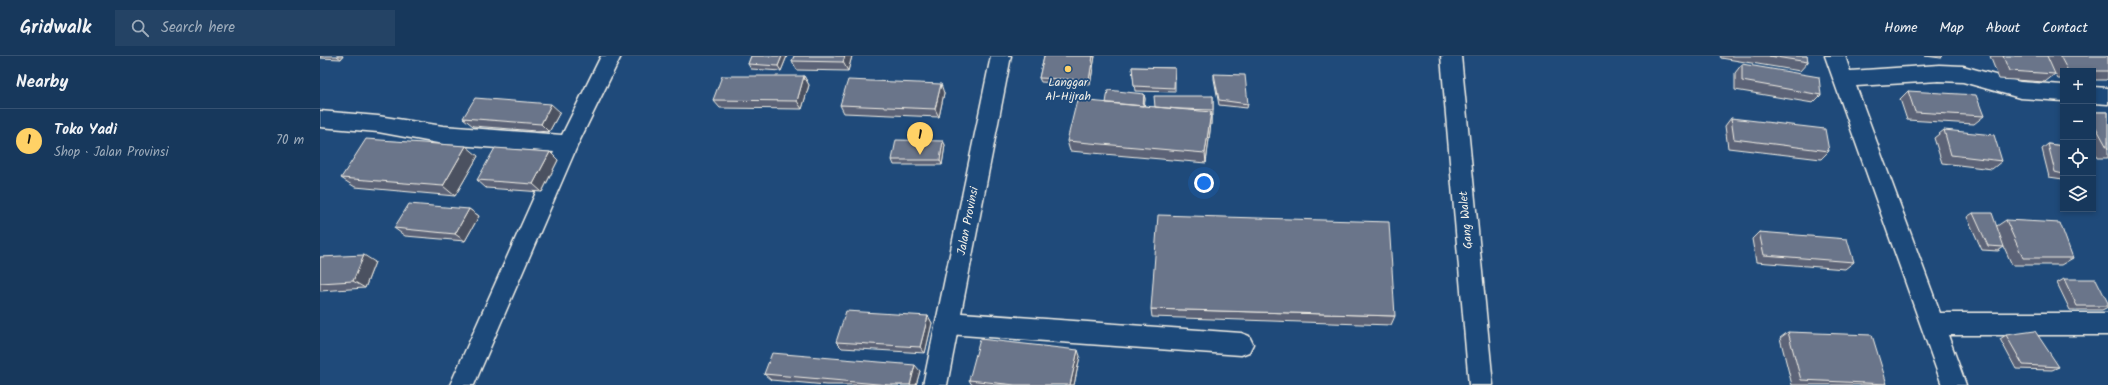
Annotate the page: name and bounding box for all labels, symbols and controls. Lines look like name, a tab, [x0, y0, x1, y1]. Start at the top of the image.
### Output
search box	[115, 10, 395, 46]
text: Gridwalk	[20, 13, 91, 43]
text: Search here	[161, 16, 235, 40]
icon: search	[129, 17, 151, 39]
text: Home	[1884, 17, 1918, 39]
text: Map	[1940, 17, 1964, 39]
text: About	[1986, 17, 2020, 39]
text: Contact	[2042, 17, 2088, 39]
marker: Langgar Al-Hijrah	[1063, 64, 1073, 74]
map controls	[2060, 68, 2096, 212]
button: +	[2060, 68, 2096, 104]
text: Nearby	[16, 69, 68, 96]
place label: Langgar Al-Hijrah	[1045, 73, 1091, 106]
button: −	[2060, 104, 2096, 140]
text: Toko Yadi	[54, 118, 117, 142]
pin: 1	[907, 122, 933, 155]
text: 1	[27, 130, 31, 151]
text: 70 m	[276, 130, 304, 151]
button: locate	[2060, 140, 2096, 176]
text: Shop · Jalan Provinsi	[54, 142, 168, 163]
your location	[1194, 173, 1214, 193]
button: layers	[2060, 176, 2096, 212]
street label: Jalan Provinsi	[952, 184, 984, 257]
street label: Gang Walet	[1454, 190, 1478, 250]

